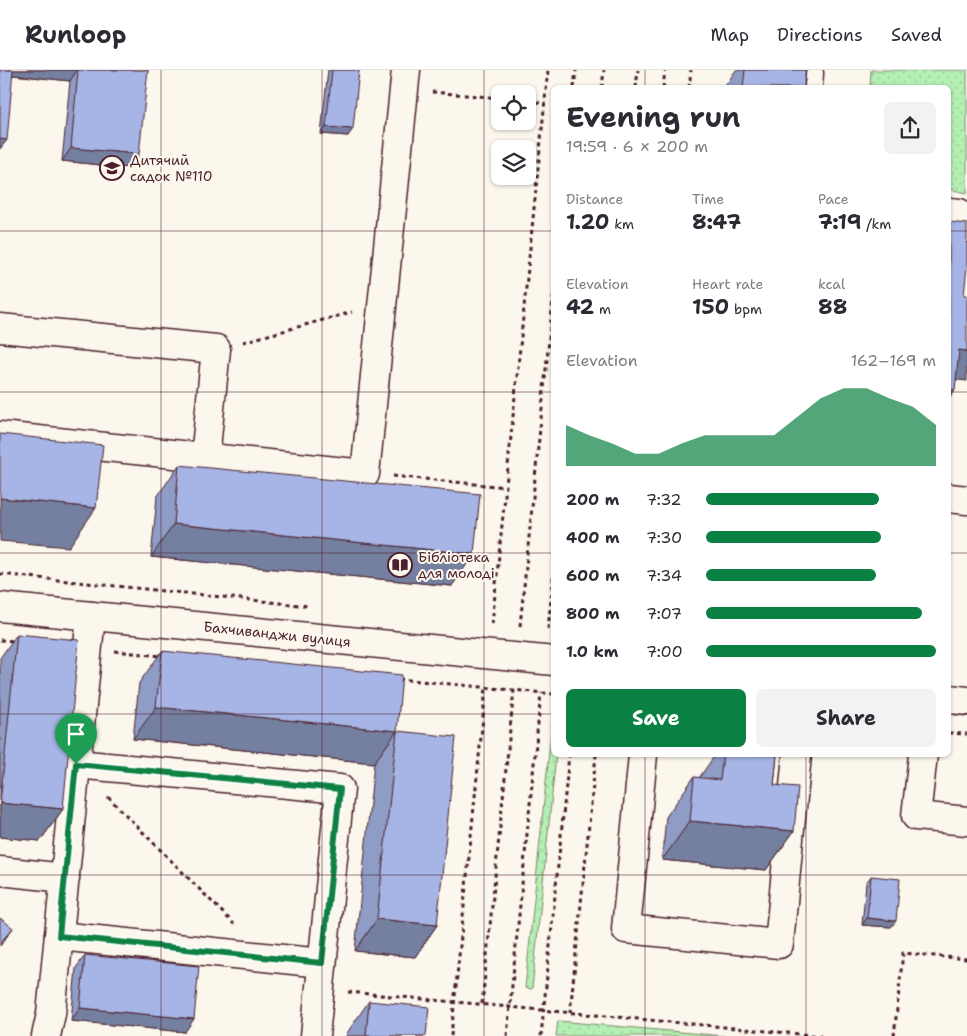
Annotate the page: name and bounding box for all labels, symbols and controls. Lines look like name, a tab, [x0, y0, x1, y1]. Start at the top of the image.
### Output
text: Runloop	[25, 19, 126, 51]
text: Map	[711, 23, 749, 47]
text: Directions	[777, 23, 863, 47]
text: Saved	[891, 23, 942, 47]
map controls	[491, 85, 536, 185]
button: locate	[491, 85, 536, 130]
text: Evening run	[566, 98, 741, 136]
button: share	[884, 102, 936, 154]
text: 19:59 · 6 × 200 m	[566, 136, 708, 157]
button: layers	[491, 140, 536, 185]
place label: Дитячий садок №110	[130, 151, 213, 185]
school or university icon: Дитячий садок №110	[99, 155, 125, 181]
text: Distance	[566, 190, 623, 208]
text: Time	[692, 190, 724, 208]
text: Pace	[818, 190, 849, 208]
text: 1.20	[566, 208, 609, 236]
text: 8:47	[692, 208, 741, 236]
text: 7:19	[818, 208, 862, 236]
text: km	[609, 215, 634, 233]
text: /km	[862, 215, 891, 233]
text: Elevation	[566, 275, 629, 293]
text: Heart rate	[692, 275, 763, 293]
text: kcal	[818, 275, 845, 293]
text: 42	[566, 293, 594, 321]
text: 150	[692, 293, 729, 321]
text: 88	[818, 293, 848, 321]
text: m	[594, 300, 611, 318]
text: bpm	[729, 300, 762, 318]
text: Elevation	[566, 350, 638, 371]
text: 162–169 m	[851, 350, 936, 371]
text: 200 m	[566, 489, 619, 510]
text: 7:32	[646, 489, 681, 510]
text: 400 m	[566, 527, 620, 548]
text: 7:30	[646, 527, 682, 548]
place label: Бібліотека для молоді	[418, 548, 495, 582]
library icon: Бібліотека для молоді	[387, 552, 413, 578]
text: 600 m	[566, 565, 620, 586]
text: 7:34	[646, 565, 682, 586]
text: 800 m	[566, 603, 620, 624]
text: 7:07	[646, 603, 682, 624]
street label: Бахчиванджи вулиця	[202, 617, 352, 651]
text: 1.0 km	[566, 641, 618, 662]
text: 7:00	[646, 641, 683, 662]
button: Save	[566, 689, 746, 747]
button: Share	[756, 689, 936, 747]
pin	[55, 713, 97, 764]
icon: arrive	[62, 720, 90, 748]

